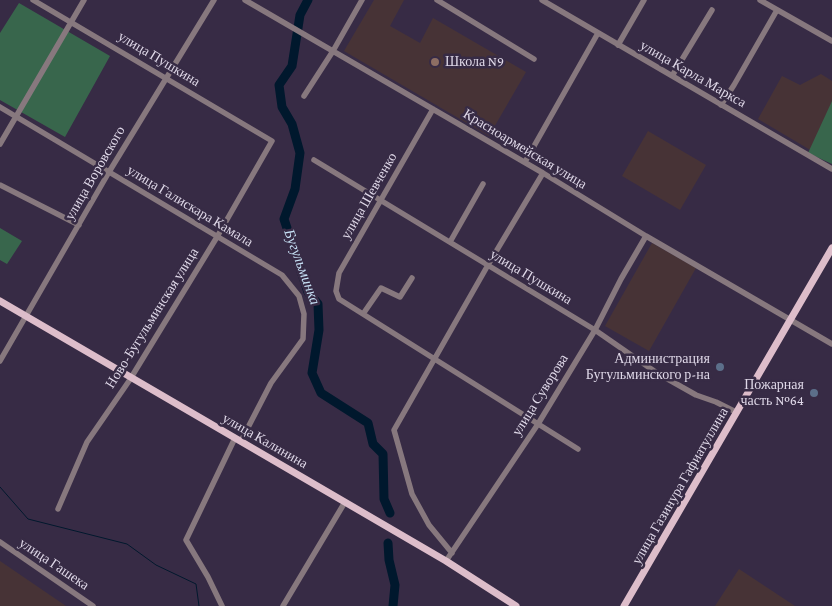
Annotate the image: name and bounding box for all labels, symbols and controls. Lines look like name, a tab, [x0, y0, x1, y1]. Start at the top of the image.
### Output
street label: улица Пушкина	[115, 28, 203, 90]
street label: улица Карла Маркса	[637, 37, 749, 111]
place label: Школа N9	[445, 54, 504, 70]
marker: Школа N9	[429, 56, 441, 68]
street label: Красноармейская улица	[460, 105, 590, 193]
street label: улица Воровского	[61, 123, 129, 223]
street label: улица Шевченко	[337, 150, 401, 242]
street label: улица Галискара Камала	[124, 162, 256, 250]
water label: Бугульминка	[280, 227, 324, 307]
street label: Ново-Бугульминская улица	[102, 245, 202, 391]
street label: улица Пушкина	[487, 246, 575, 308]
street label: улица Суворова	[508, 351, 572, 439]
place label: Администрация Бугульминского р-на	[586, 351, 710, 384]
marker: Администрация Бугульминского р-на	[714, 361, 726, 373]
place label: Пожарная часть №64	[741, 377, 804, 410]
marker: Пожарная часть №64	[808, 387, 820, 399]
street label: улица Газинура Гафиатуллина	[628, 405, 732, 567]
street label: улица Калинина	[219, 410, 311, 472]
street label: улица Гашека	[16, 534, 92, 594]

